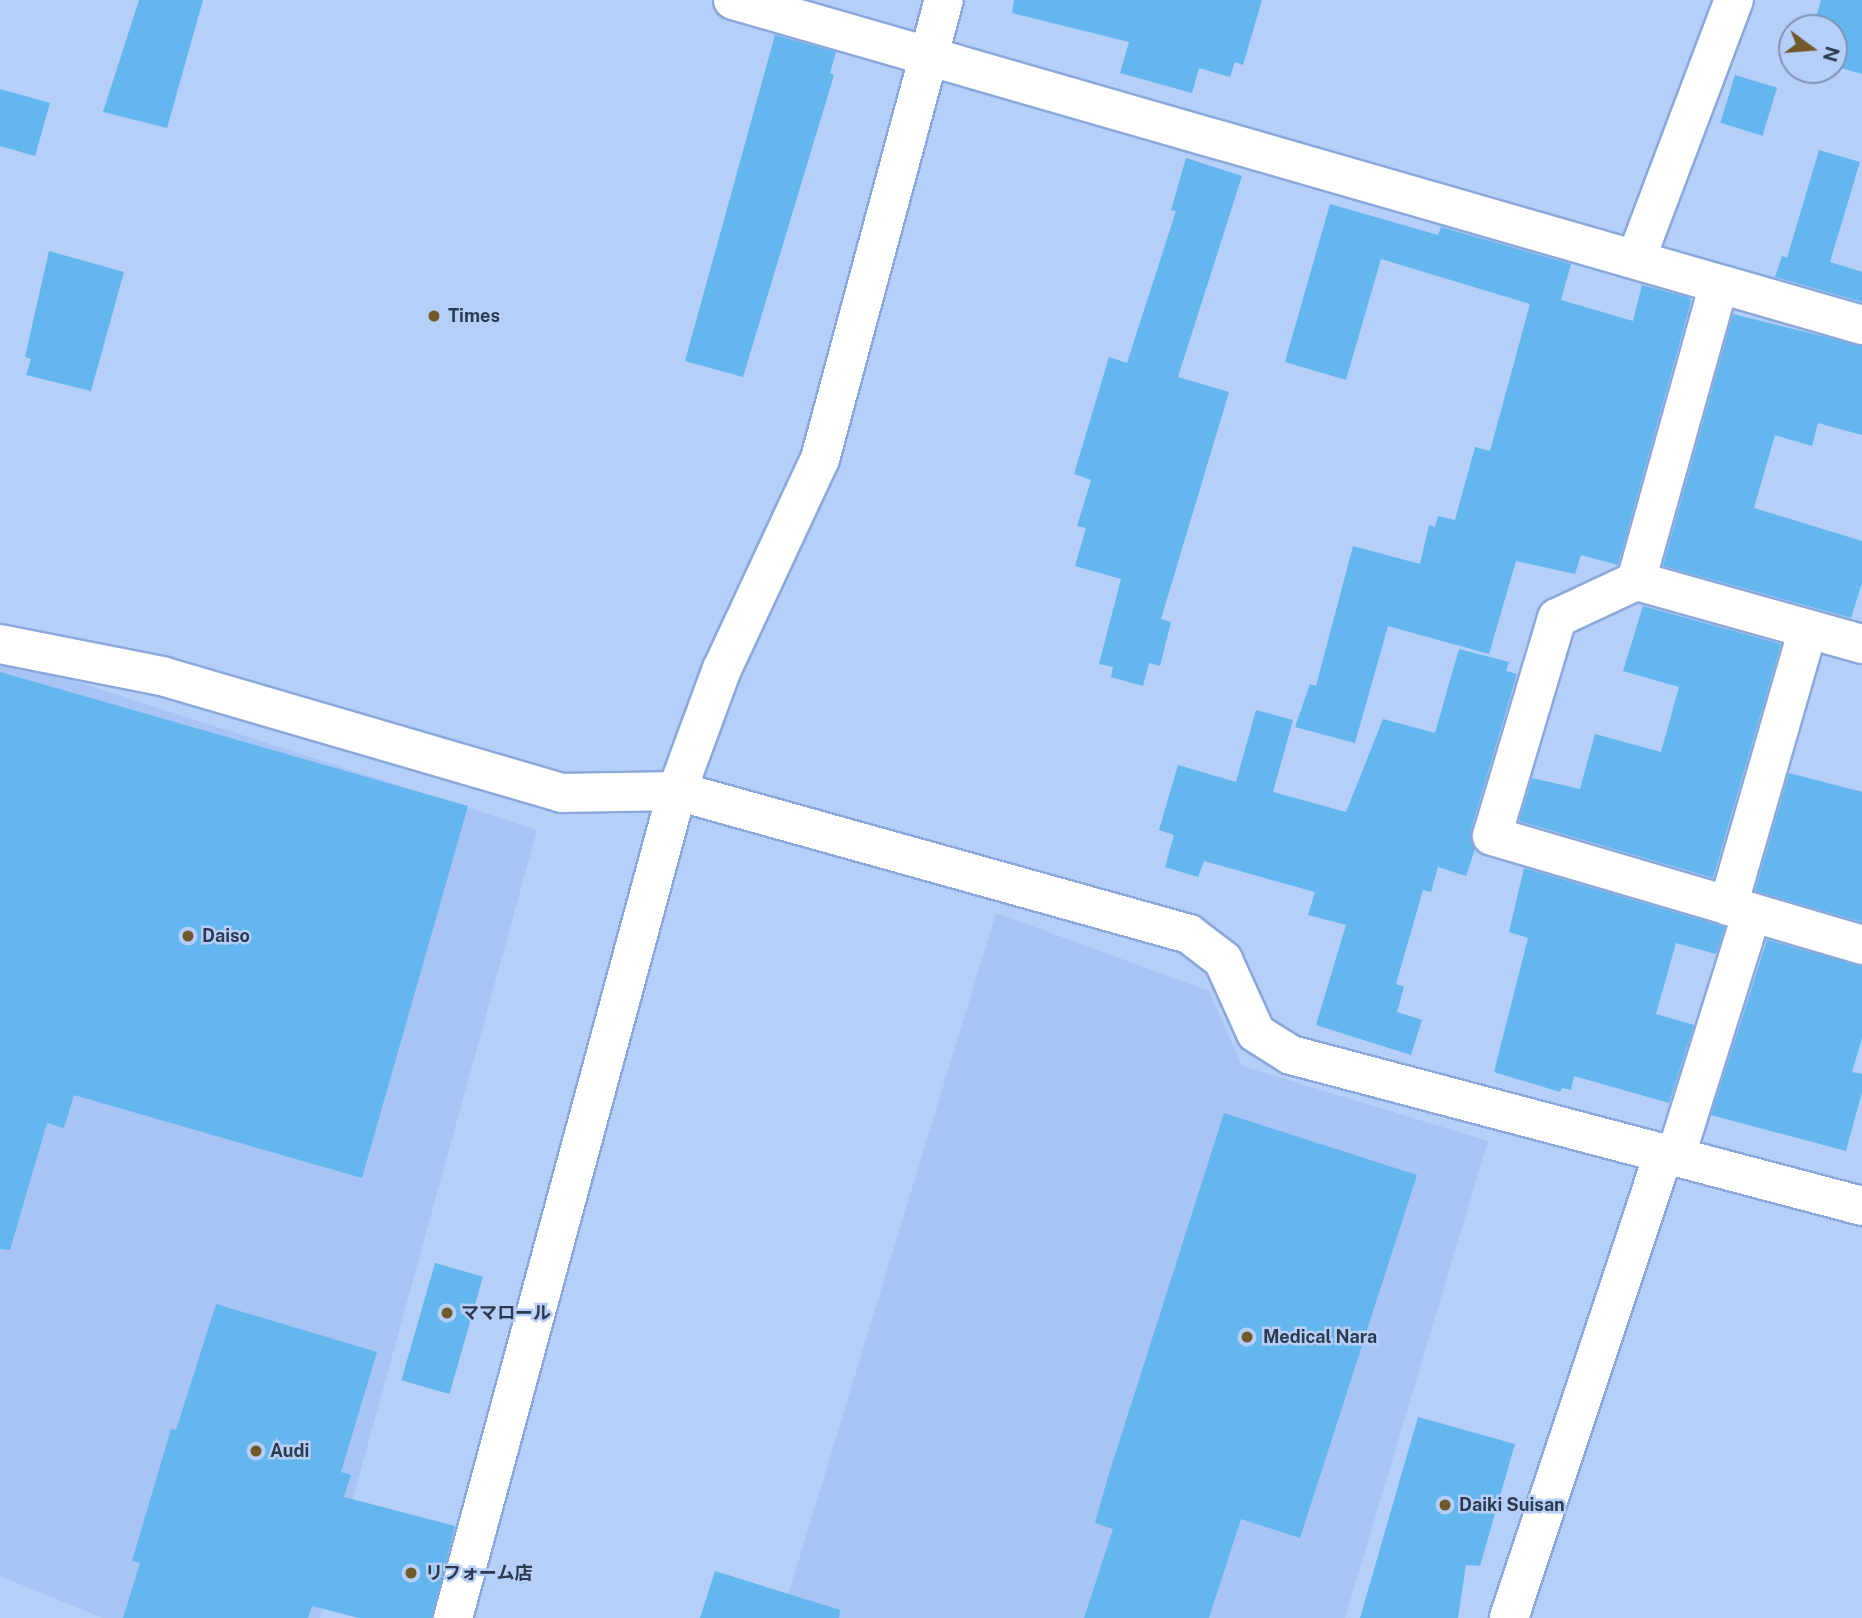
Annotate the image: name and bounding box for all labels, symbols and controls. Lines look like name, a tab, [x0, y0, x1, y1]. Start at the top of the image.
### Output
north arrow	[1778, 14, 1848, 84]
text: N	[1819, 44, 1844, 64]
place label: Times	[448, 305, 500, 327]
marker: Times	[426, 308, 442, 324]
place label: Daiso	[202, 925, 250, 947]
marker: Daiso	[180, 928, 196, 944]
place label: ママロール	[461, 1302, 551, 1324]
marker: ママロール	[439, 1305, 455, 1321]
place label: Medical Nara	[1263, 1326, 1377, 1348]
marker: Medical Nara	[1237, 1327, 1257, 1347]
place label: Audi	[270, 1440, 309, 1462]
marker: Audi	[248, 1443, 264, 1459]
place label: Daiki Suisan	[1459, 1494, 1565, 1516]
marker: Daiki Suisan	[1437, 1497, 1453, 1513]
place label: リフォーム店	[425, 1562, 533, 1584]
marker: リフォーム店	[403, 1565, 419, 1581]

